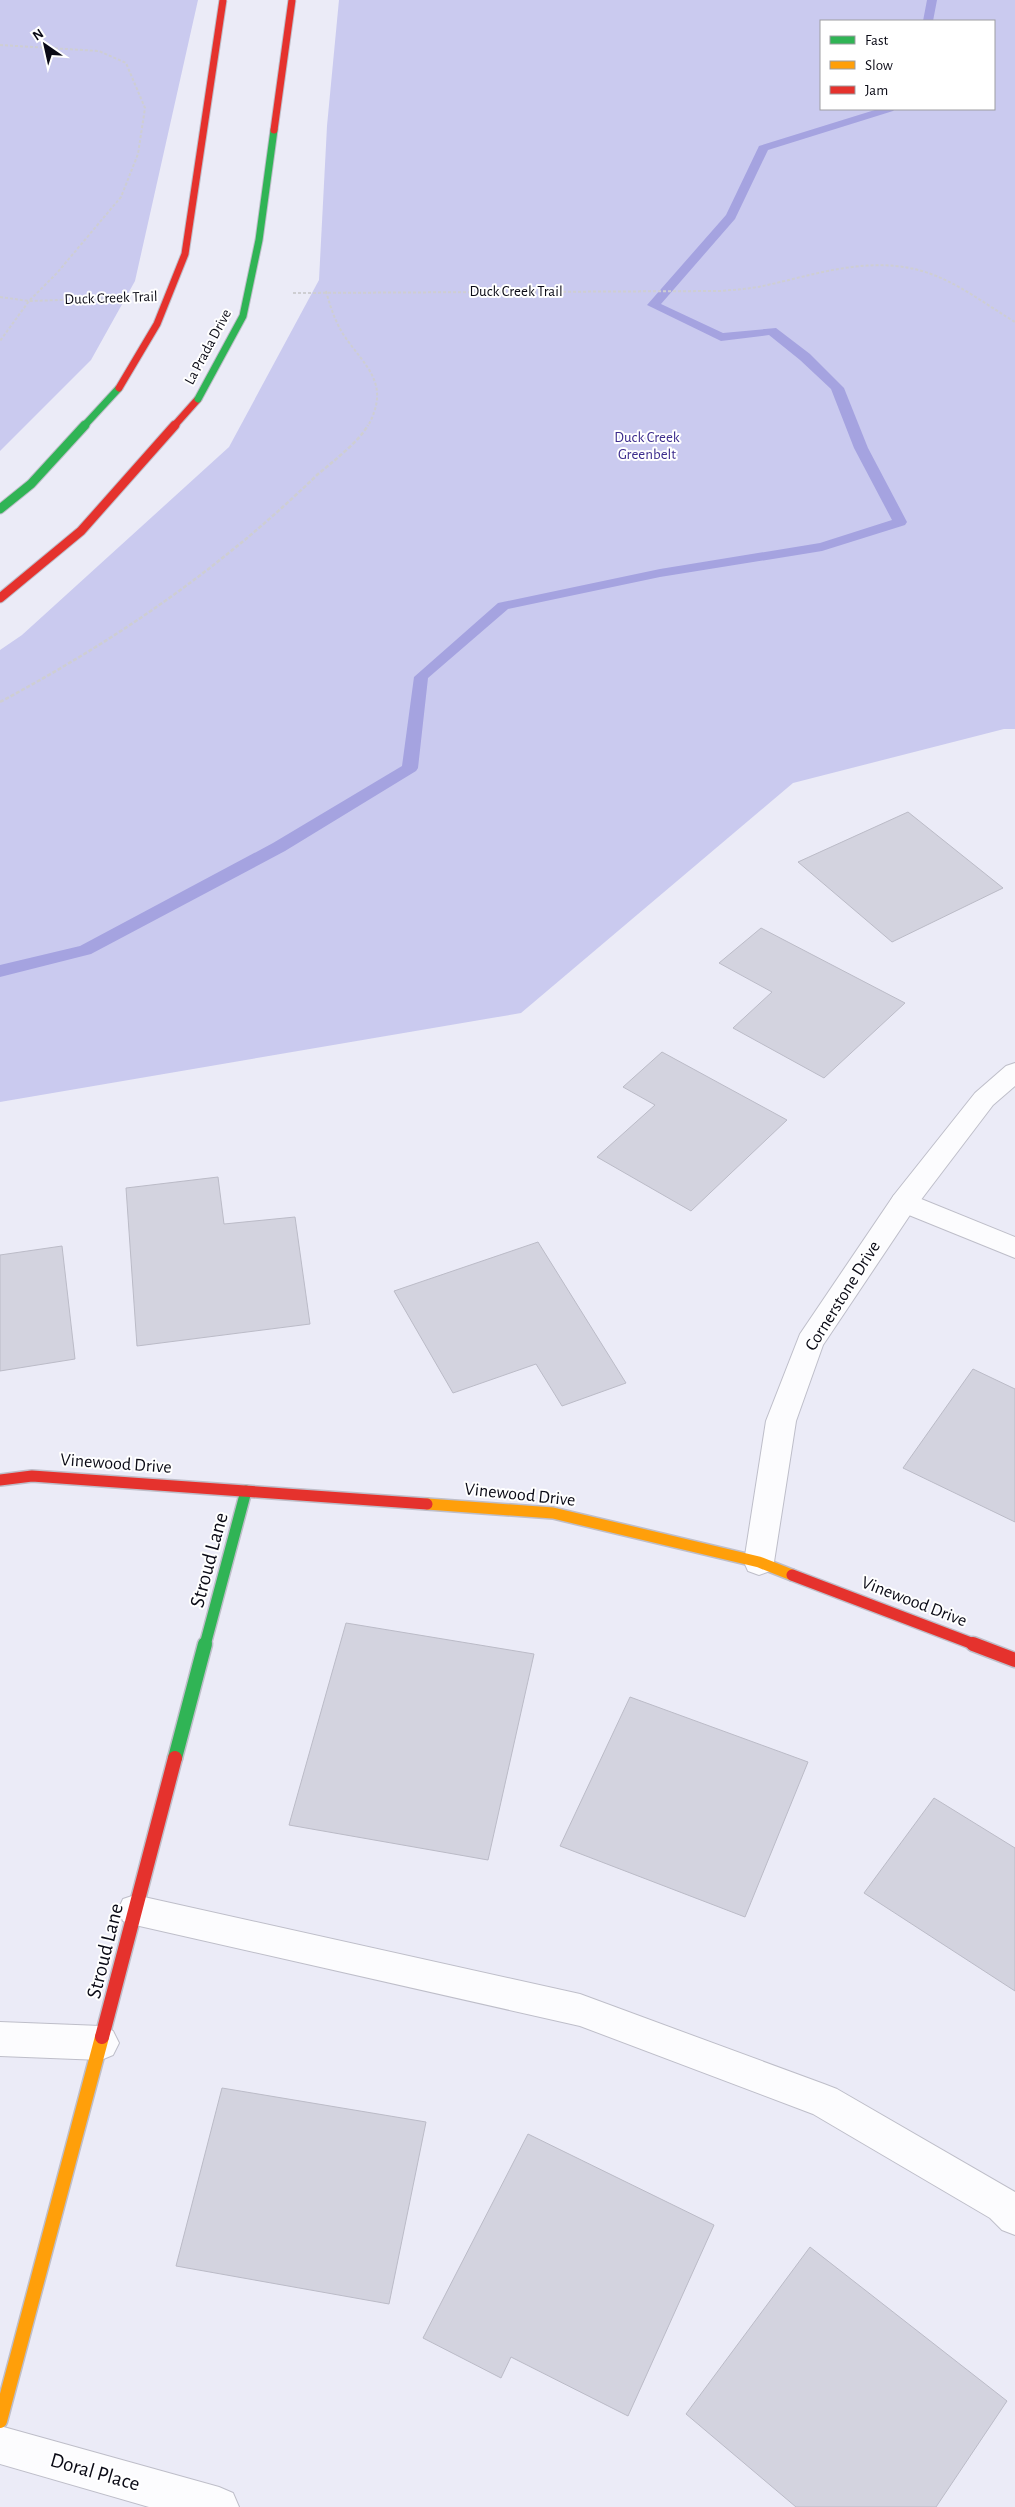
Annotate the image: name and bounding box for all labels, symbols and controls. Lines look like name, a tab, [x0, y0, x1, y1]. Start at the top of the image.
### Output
north arrow	[20, 20, 70, 70]
legend	[820, 20, 995, 110]
text: N	[30, 27, 46, 44]
text: Fast	[865, 33, 889, 48]
text: Slow	[865, 58, 893, 73]
text: Jam	[865, 83, 888, 98]
street label: Duck Creek Trail	[469, 284, 563, 299]
street label: Duck Creek Trail	[64, 289, 158, 307]
street label: La Prada Drive	[182, 307, 234, 387]
park label: Duck Creek Greenbelt	[614, 430, 680, 462]
street label: Cornerstone Drive	[802, 1238, 884, 1354]
street label: Vinewood Drive	[60, 1451, 172, 1477]
street label: Vinewood Drive	[464, 1480, 576, 1510]
street label: Stroud Lane	[186, 1510, 232, 1610]
street label: Vinewood Drive	[859, 1574, 969, 1630]
street label: Stroud Lane	[83, 1901, 127, 2001]
street label: Doral Place	[48, 2449, 142, 2495]

